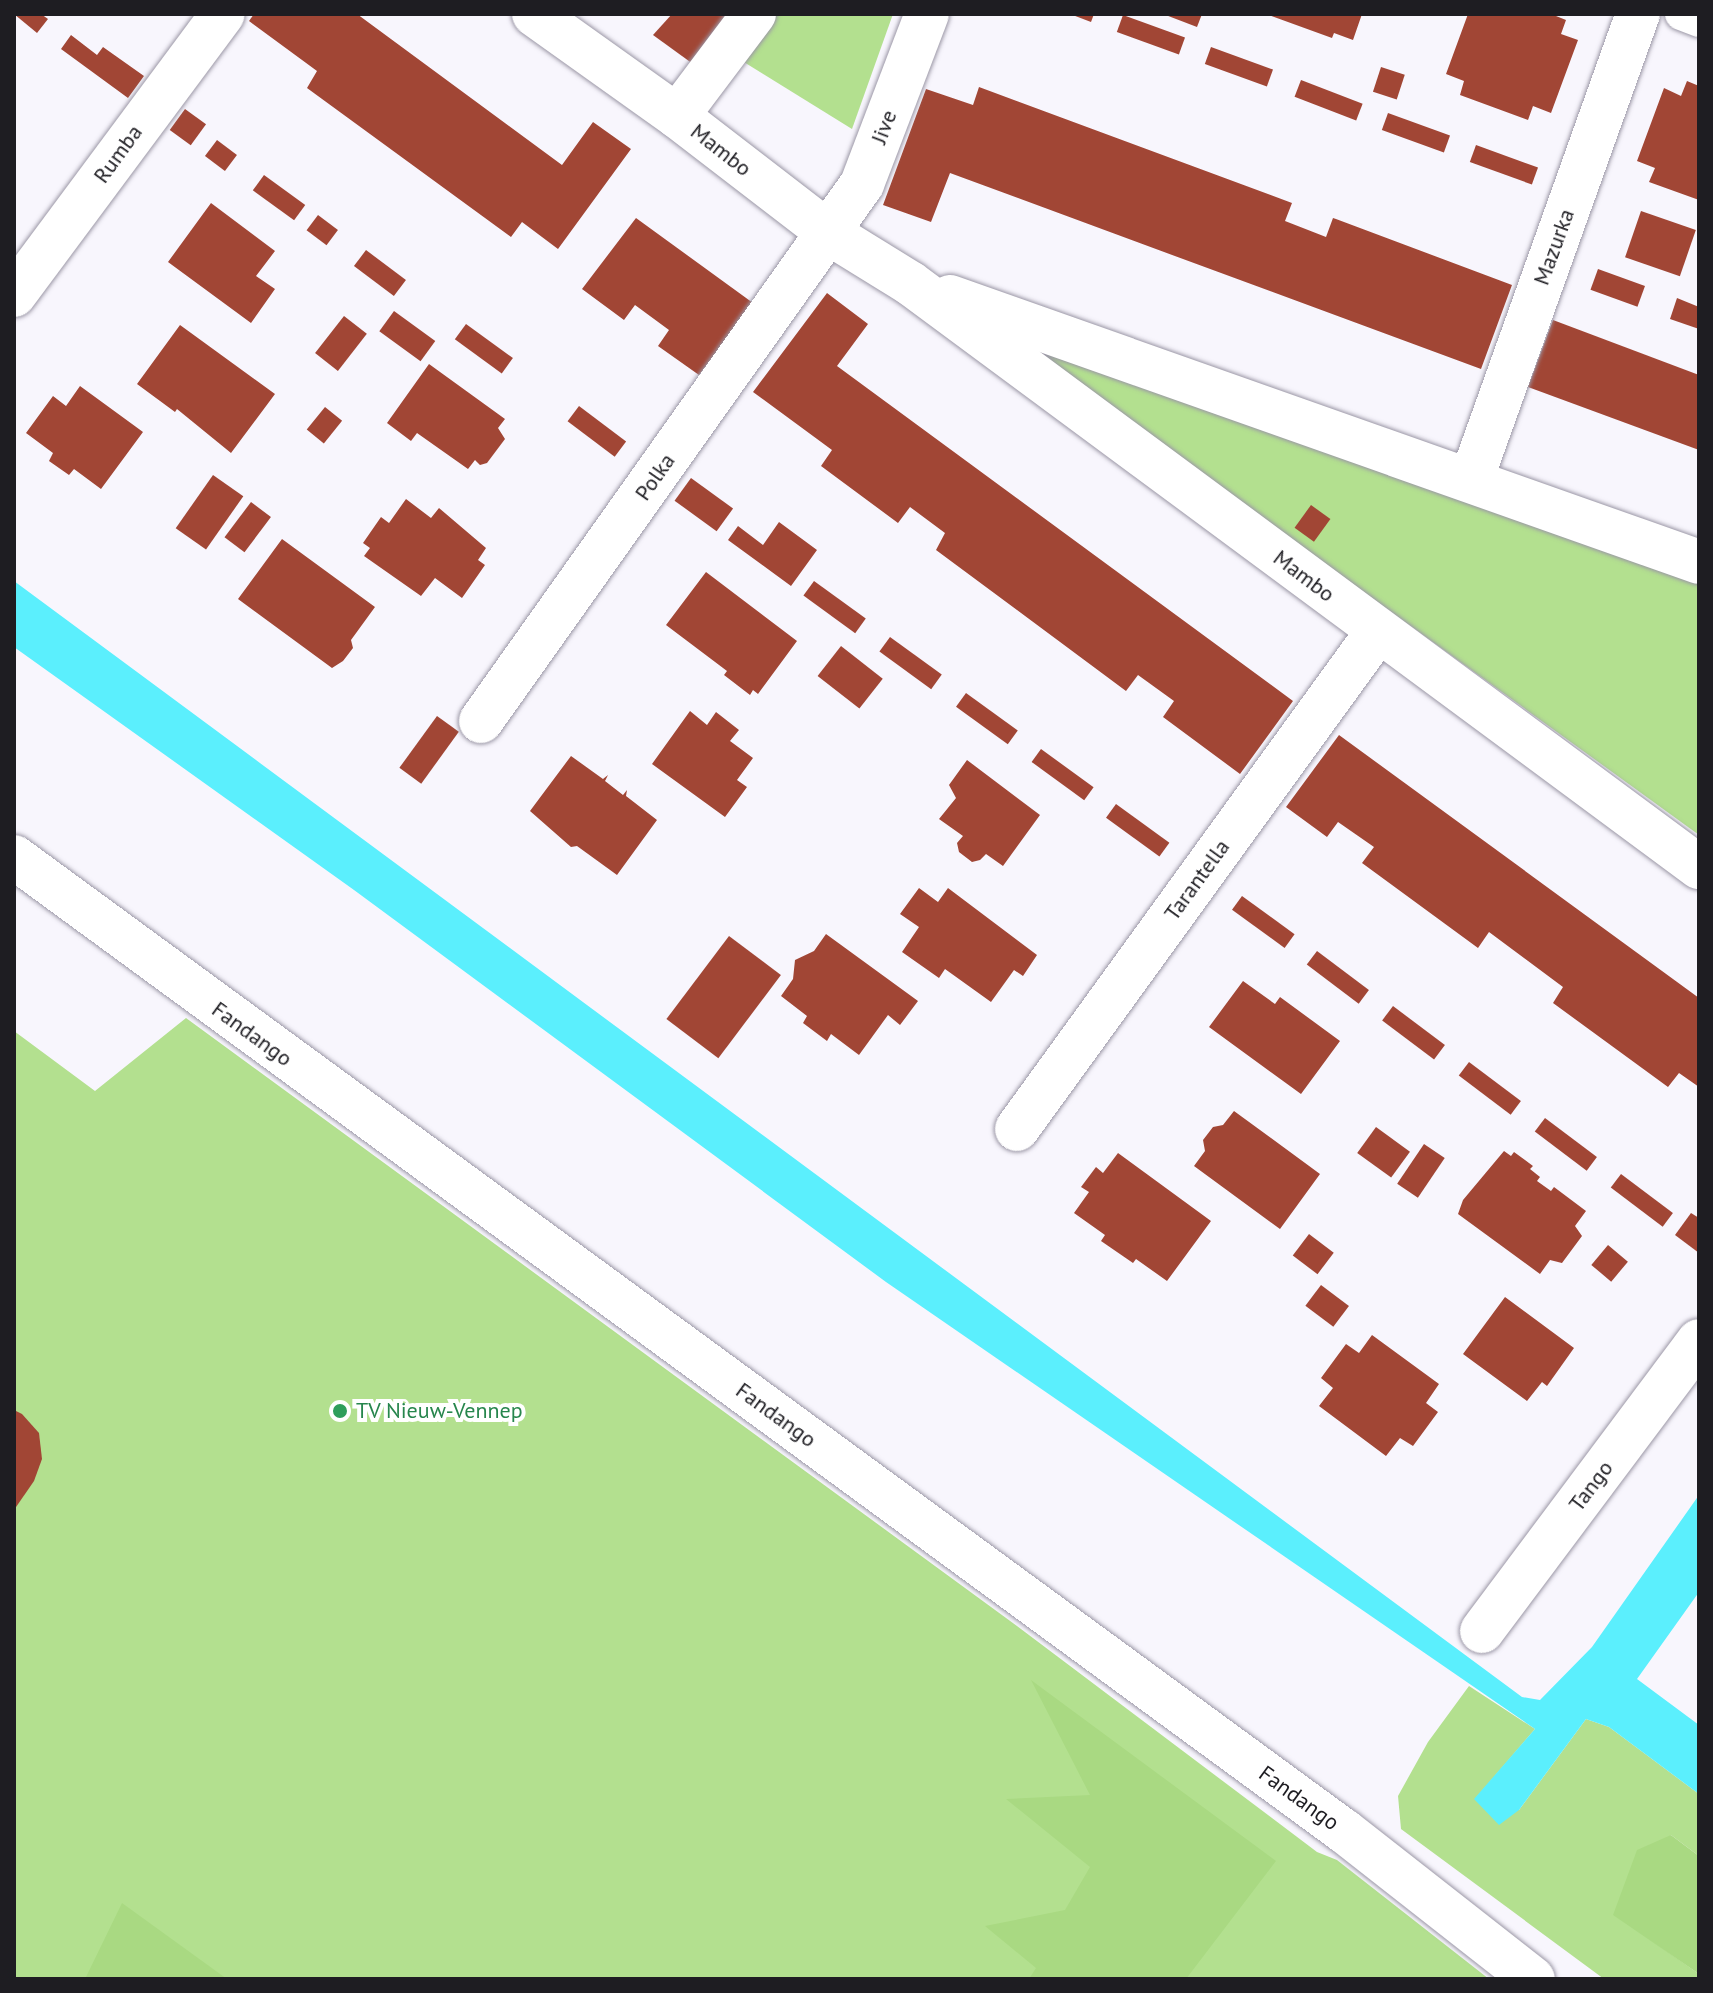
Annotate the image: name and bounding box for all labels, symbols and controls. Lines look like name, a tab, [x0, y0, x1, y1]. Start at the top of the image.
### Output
street label: Jive	[866, 106, 902, 148]
street label: Mambo	[685, 118, 757, 182]
street label: Rumba	[88, 120, 148, 188]
street label: Mazurka	[1528, 205, 1580, 289]
street label: Polka	[630, 448, 680, 506]
street label: Mambo	[1268, 544, 1340, 608]
street label: Tarantella	[1159, 834, 1235, 926]
street label: Fandango	[207, 996, 297, 1072]
street label: Fandango	[731, 1377, 821, 1453]
place label: TV Nieuw-Vennep	[356, 1398, 523, 1424]
marker: TV Nieuw-Vennep	[331, 1402, 349, 1420]
street label: Tango	[1563, 1456, 1619, 1516]
street label: Fandango	[1254, 1760, 1344, 1836]

